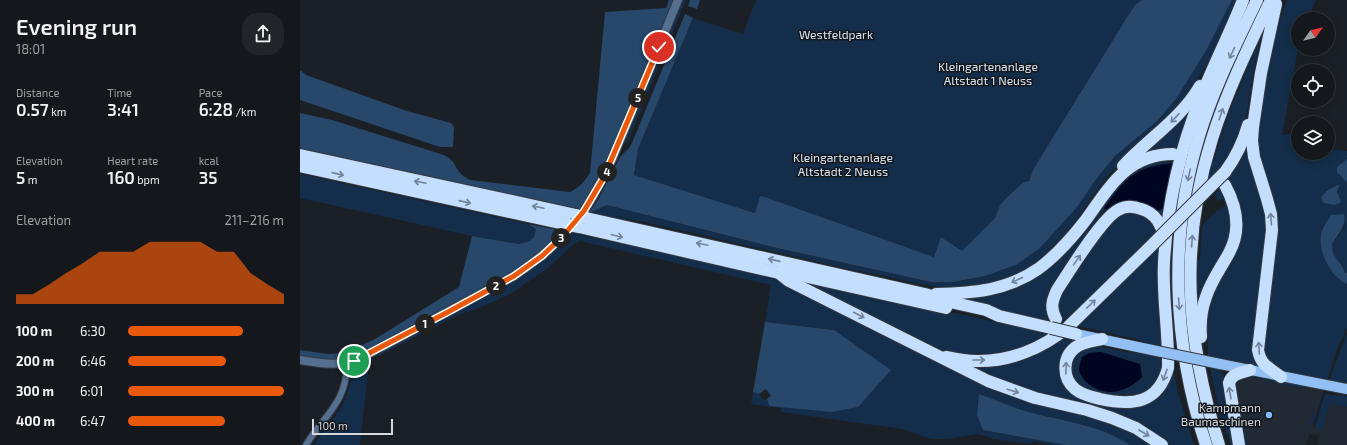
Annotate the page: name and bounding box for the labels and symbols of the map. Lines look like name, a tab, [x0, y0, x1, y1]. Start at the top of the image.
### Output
north arrow	[1291, 12, 1335, 56]
park label: Westfeldpark	[799, 27, 873, 41]
pin	[642, 30, 676, 64]
one-way arrow	[1228, 46, 1235, 58]
park label: Kleingartenanlage Altstadt 1 Neuss	[938, 59, 1038, 87]
pin: 5	[628, 88, 648, 108]
one-way arrow	[1217, 109, 1225, 121]
one-way arrow	[1170, 113, 1179, 123]
park label: Kleingartenanlage Altstadt 2 Neuss	[793, 150, 893, 178]
pin: 4	[597, 162, 617, 182]
one-way arrow	[1184, 168, 1192, 181]
one-way arrow	[331, 170, 344, 178]
one-way arrow	[414, 177, 427, 185]
one-way arrow	[458, 199, 471, 207]
one-way arrow	[532, 203, 545, 211]
one-way arrow	[1268, 213, 1275, 226]
pin: 3	[551, 228, 571, 248]
one-way arrow	[610, 233, 623, 241]
one-way arrow	[1189, 235, 1196, 248]
one-way arrow	[696, 239, 709, 247]
one-way arrow	[1073, 255, 1081, 266]
one-way arrow	[768, 256, 781, 263]
pin: 2	[486, 276, 506, 296]
one-way arrow	[1011, 277, 1023, 284]
one-way arrow	[1175, 297, 1182, 310]
one-way arrow	[1086, 299, 1096, 309]
one-way arrow	[853, 312, 865, 320]
pin: 1	[415, 314, 435, 334]
one-way arrow	[1255, 342, 1263, 355]
pin	[337, 344, 371, 378]
one-way arrow	[972, 357, 985, 364]
one-way arrow	[1062, 362, 1070, 375]
one-way arrow	[1161, 368, 1169, 380]
one-way arrow	[1226, 387, 1234, 400]
one-way arrow	[1007, 388, 1020, 395]
place label: Kampmann Baumaschinen	[1181, 400, 1261, 428]
marker: Kampmann Baumaschinen	[1264, 410, 1274, 420]
scale bar	[312, 417, 393, 436]
one-way arrow	[1138, 429, 1150, 437]

